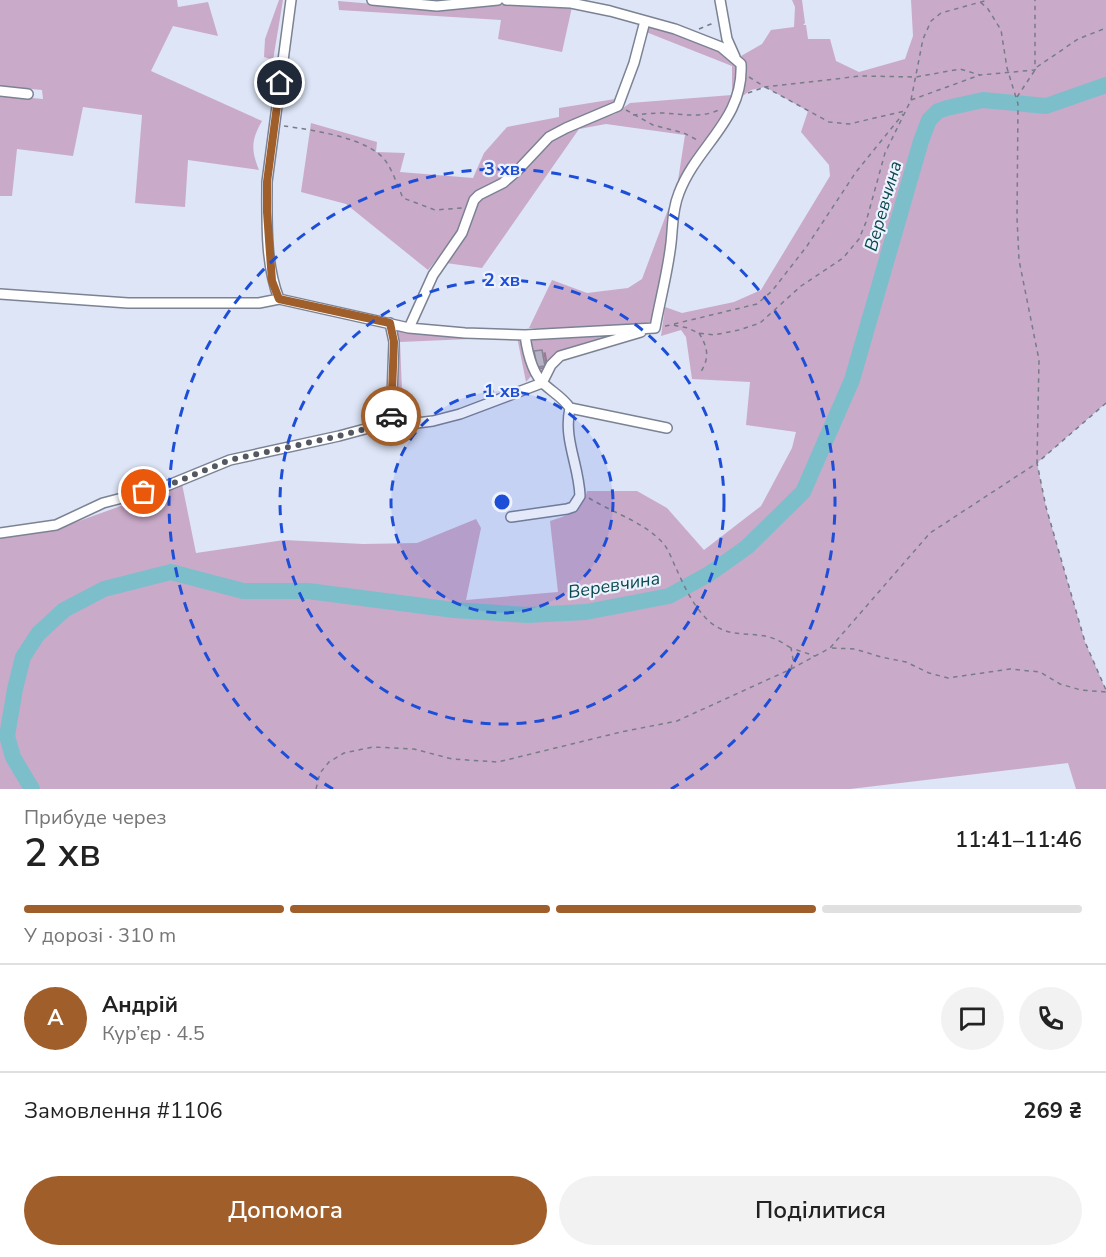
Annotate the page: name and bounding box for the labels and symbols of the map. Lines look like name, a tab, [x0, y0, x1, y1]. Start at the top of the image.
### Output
pin	[254, 57, 305, 108]
text: 3 хв	[484, 157, 520, 181]
water label: Веревчина	[859, 158, 907, 254]
text: 2 хв	[484, 268, 520, 292]
text: 1 хв	[484, 379, 520, 403]
courier	[361, 386, 421, 446]
pin	[118, 466, 169, 517]
centre of rings	[492, 492, 512, 512]
water label: Веревчина	[566, 566, 662, 604]

